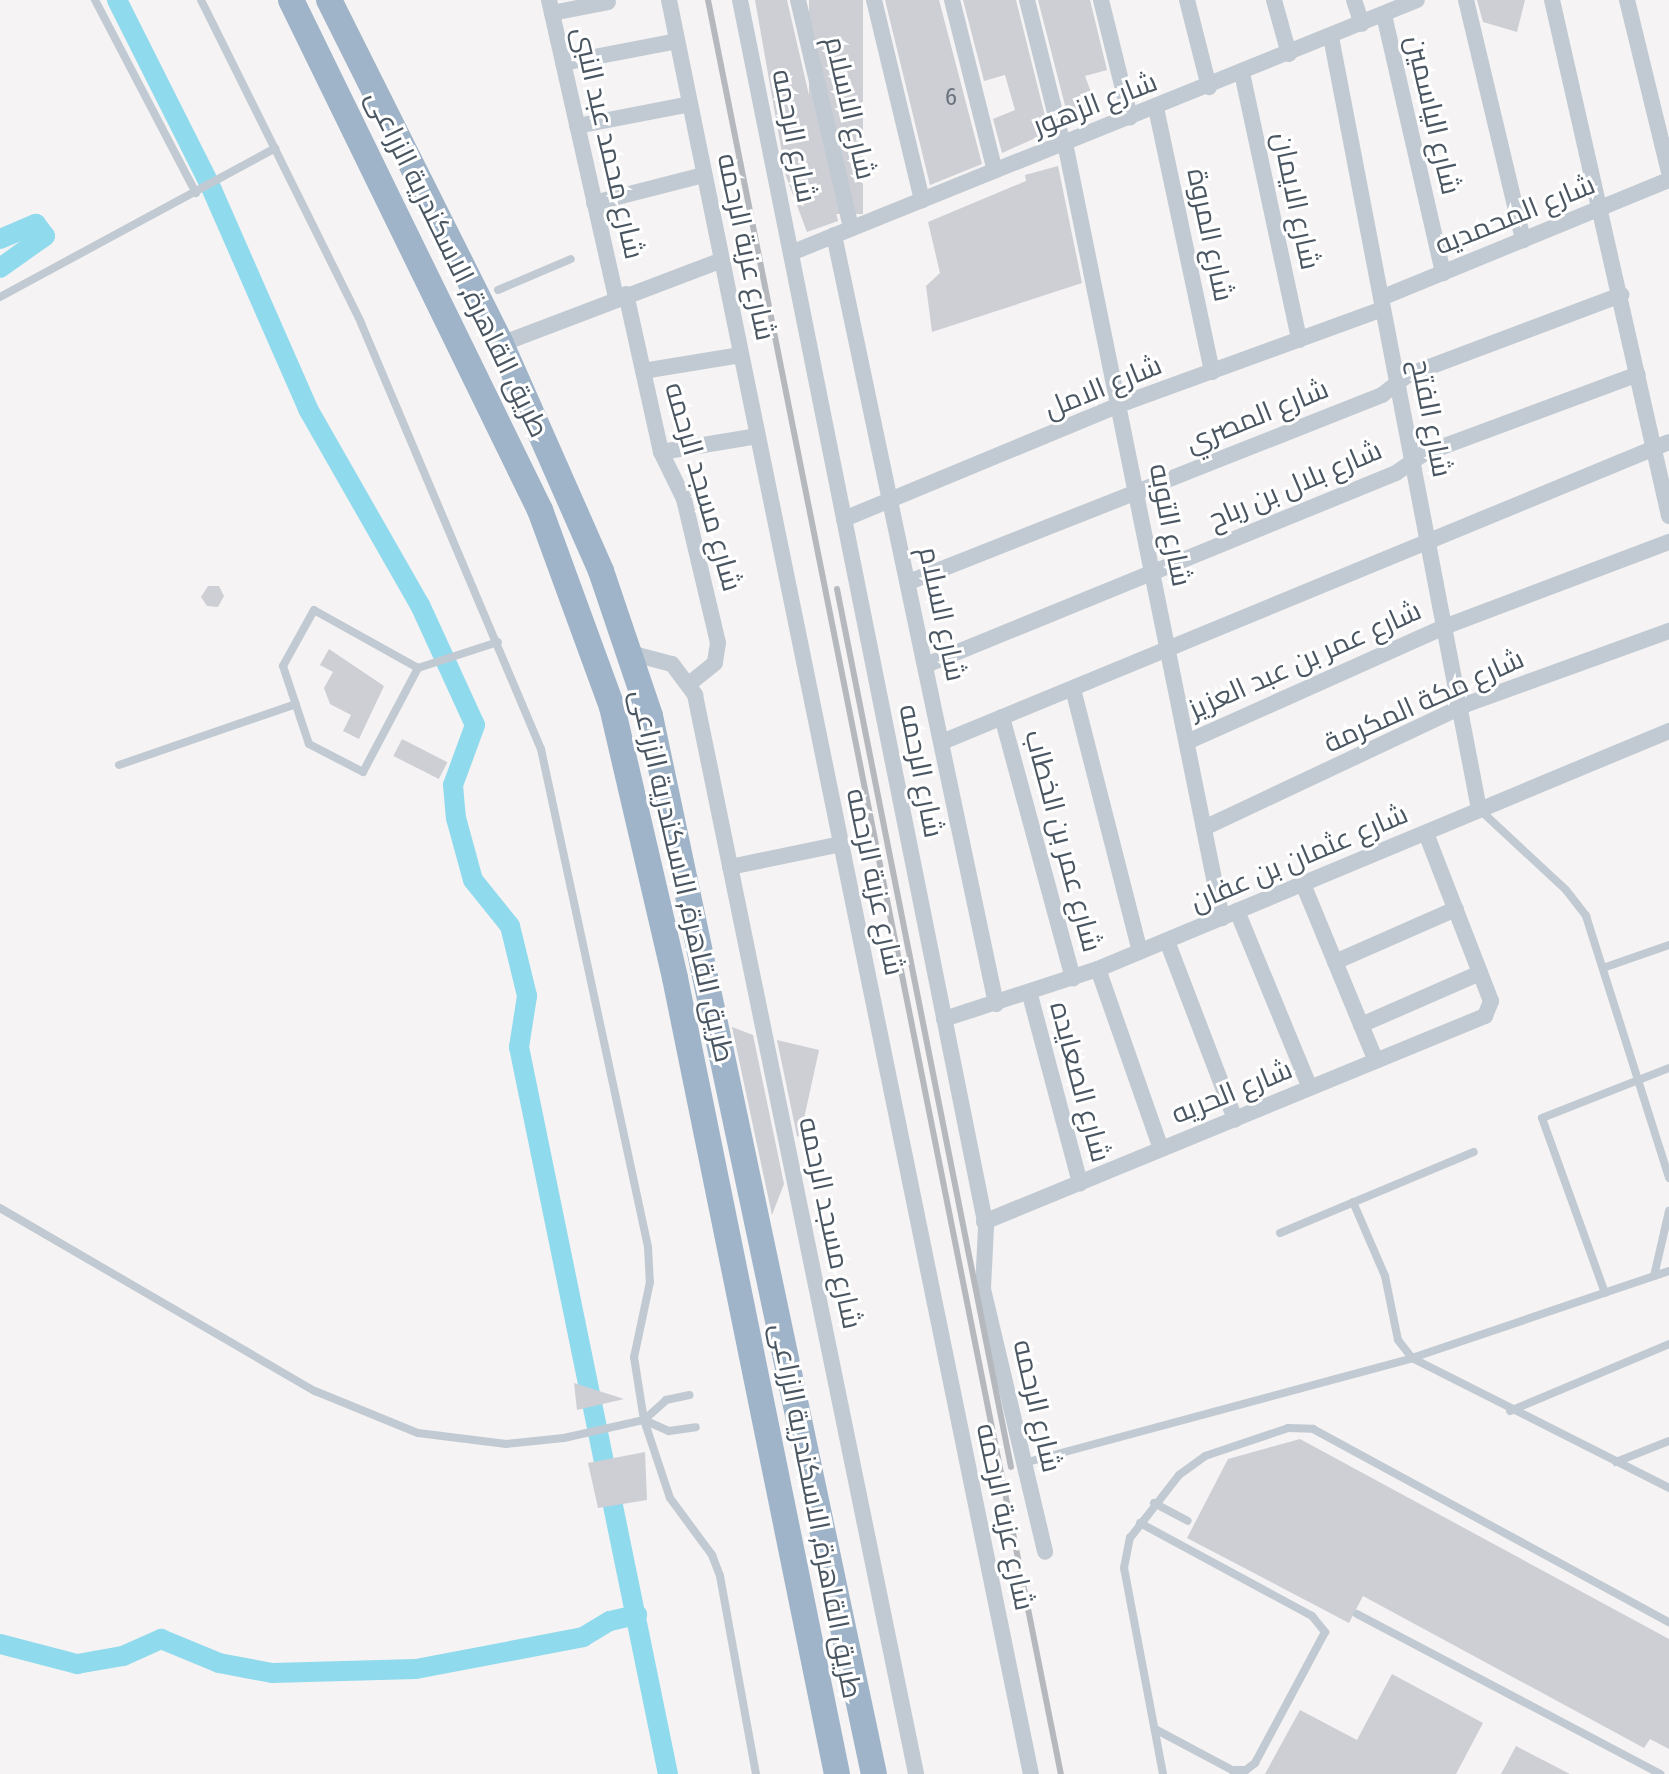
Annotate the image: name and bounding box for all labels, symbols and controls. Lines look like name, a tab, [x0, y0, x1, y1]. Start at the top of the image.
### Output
street label: شارع محمد عبد النبى	[565, 24, 651, 262]
street label: شارع الياسمين	[1398, 32, 1468, 198]
street label: شارع الاسلام	[817, 33, 883, 183]
street label: شارع الزهور	[1028, 65, 1162, 143]
street label: شارع الرحمه	[765, 66, 823, 206]
house number: 6	[945, 84, 957, 112]
street label: طريق القاهرة, الاسكندرية الزراعى	[358, 85, 556, 443]
street label: شارع الايمان	[1265, 129, 1327, 273]
street label: شارع عزبة الرحمه	[710, 150, 782, 344]
street label: شارع المروة	[1180, 166, 1240, 304]
street label: شارع المحمديه	[1430, 168, 1600, 262]
street label: شارع الامل	[1039, 348, 1167, 426]
street label: شارع الفتح	[1403, 356, 1459, 480]
street label: شارع المصري	[1181, 372, 1333, 460]
street label: شارع مسجد الرحمه	[657, 379, 749, 595]
street label: شارع بلال بن رباح	[1203, 433, 1387, 537]
street label: شارع التوبه	[1142, 461, 1198, 589]
street label: شارع السلام	[911, 544, 973, 684]
street label: شارع عمر بن عبد العزيز	[1184, 594, 1426, 726]
street label: شارع مكة المكرمة	[1319, 642, 1529, 760]
street label: طريق القاهرة, الاسكندرية الزراعى	[623, 686, 741, 1066]
street label: شارع الرحمه	[892, 701, 950, 841]
street label: شارع عمر بن الخطاب	[1017, 726, 1109, 956]
street label: شارع عزبة الرحمه	[839, 785, 911, 979]
street label: شارع عثمان بن عفان	[1185, 797, 1413, 919]
street label: شارع الصعايده	[1042, 998, 1118, 1166]
street label: شارع الحريه	[1167, 1053, 1297, 1131]
street label: شارع مسجد الرحمه	[791, 1114, 869, 1332]
street label: طريق القاهرة, الاسكندرية الزراعى	[763, 1321, 869, 1701]
street label: شارع الرحمه	[1005, 1336, 1069, 1476]
street label: شارع عزبة الرحمه	[969, 1420, 1041, 1614]

